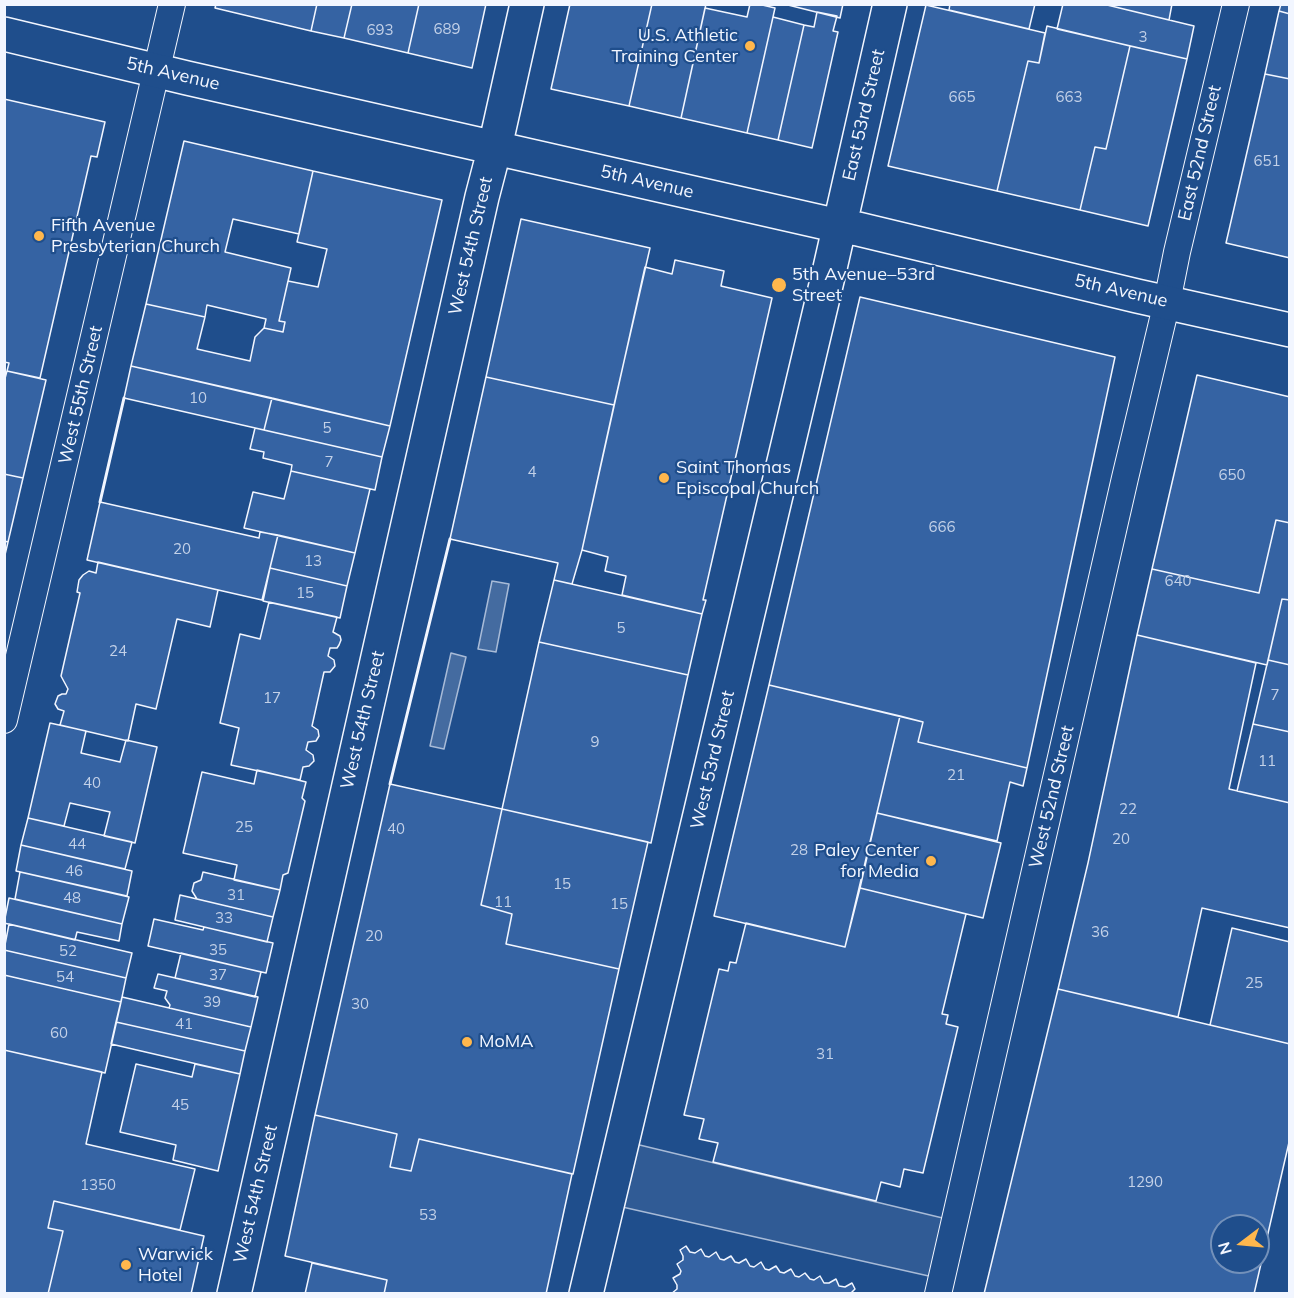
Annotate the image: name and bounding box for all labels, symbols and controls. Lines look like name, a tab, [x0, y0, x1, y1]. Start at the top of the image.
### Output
house number: 689	[434, 20, 460, 38]
house number: 693	[367, 21, 393, 39]
place label: U.S. Athletic Training Center	[611, 25, 738, 68]
house number: 3	[1139, 28, 1147, 46]
marker: U.S. Athletic Training Center	[743, 39, 757, 53]
street label: East 53rd Street	[838, 47, 890, 183]
street label: 5th Avenue	[124, 53, 222, 95]
street label: East 52nd Street	[1174, 83, 1226, 223]
house number: 665	[949, 88, 975, 106]
house number: 663	[1056, 88, 1082, 106]
house number: 651	[1254, 152, 1280, 170]
street label: 5th Avenue	[598, 161, 696, 203]
street label: West 54th Street	[445, 175, 497, 317]
place label: Fifth Avenue Presbyterian Church	[51, 215, 220, 258]
marker: Fifth Avenue Presbyterian Church	[32, 229, 46, 243]
place label: 5th Avenue–53rd Street	[792, 264, 935, 306]
street label: 5th Avenue	[1072, 270, 1170, 312]
marker: 5th Avenue–53rd Street	[770, 276, 788, 294]
street label: West 55th Street	[55, 324, 107, 466]
house number: 10	[189, 389, 207, 407]
house number: 5	[323, 419, 331, 437]
house number: 7	[325, 453, 333, 471]
place label: Saint Thomas Episcopal Church	[676, 457, 819, 500]
house number: 4	[528, 463, 536, 481]
house number: 650	[1219, 466, 1245, 484]
marker: Saint Thomas Episcopal Church	[657, 471, 671, 485]
house number: 666	[929, 518, 955, 536]
house number: 20	[173, 540, 191, 558]
house number: 13	[304, 552, 322, 570]
house number: 640	[1165, 572, 1191, 590]
house number: 15	[296, 584, 314, 602]
house number: 5	[617, 619, 625, 637]
house number: 24	[109, 642, 127, 660]
street label: West 54th Street	[337, 649, 389, 791]
house number: 7	[1271, 686, 1279, 704]
street label: West 53rd Street	[687, 688, 739, 832]
house number: 17	[263, 689, 281, 707]
street label: West 52nd Street	[1025, 723, 1079, 871]
house number: 9	[591, 733, 599, 751]
house number: 11	[1258, 752, 1276, 770]
house number: 21	[947, 766, 965, 784]
house number: 40	[83, 774, 101, 792]
house number: 22	[1119, 800, 1137, 818]
house number: 25	[235, 818, 253, 836]
house number: 40	[387, 820, 405, 838]
house number: 20	[1112, 830, 1130, 848]
house number: 44	[68, 835, 86, 853]
place label: Paley Center for Media	[814, 840, 919, 882]
house number: 28	[790, 841, 808, 859]
marker: Paley Center for Media	[924, 854, 938, 868]
house number: 46	[65, 862, 83, 880]
house number: 15	[553, 875, 571, 893]
house number: 31	[227, 886, 245, 904]
house number: 48	[63, 889, 81, 907]
house number: 11	[494, 893, 512, 911]
house number: 15	[610, 895, 628, 913]
house number: 33	[215, 909, 233, 927]
house number: 36	[1091, 923, 1109, 941]
house number: 20	[365, 927, 383, 945]
house number: 35	[209, 941, 227, 959]
house number: 52	[59, 942, 77, 960]
house number: 37	[209, 966, 227, 984]
house number: 54	[56, 968, 74, 986]
house number: 25	[1245, 974, 1263, 992]
house number: 39	[203, 993, 221, 1011]
house number: 30	[351, 995, 369, 1013]
house number: 41	[175, 1015, 193, 1033]
house number: 60	[50, 1024, 68, 1042]
place label: MoMA	[479, 1031, 533, 1053]
marker: MoMA	[460, 1035, 474, 1049]
house number: 31	[816, 1045, 834, 1063]
house number: 45	[171, 1096, 189, 1114]
street label: West 54th Street	[230, 1123, 282, 1265]
house number: 1290	[1127, 1173, 1163, 1191]
house number: 1350	[80, 1176, 116, 1194]
house number: 53	[419, 1206, 437, 1224]
north arrow	[1210, 1214, 1270, 1274]
text: N	[1213, 1240, 1236, 1257]
place label: Warwick Hotel	[138, 1244, 213, 1286]
marker: Warwick Hotel	[119, 1258, 133, 1272]

